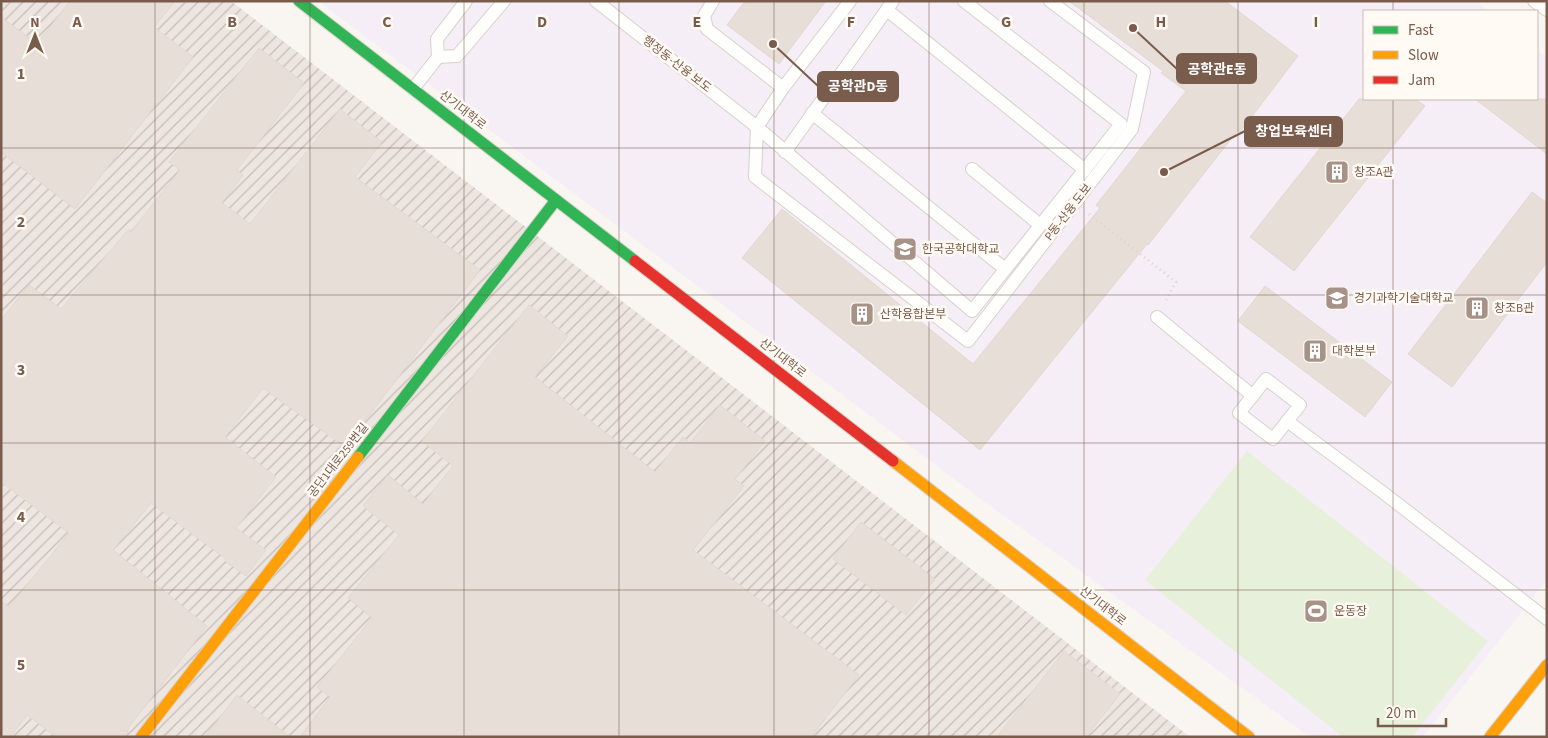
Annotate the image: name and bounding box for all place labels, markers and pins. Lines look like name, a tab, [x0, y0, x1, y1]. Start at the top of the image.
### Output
callout: 공학관E동	[1177, 54, 1256, 83]
callout: 공학관D동	[818, 72, 898, 101]
callout: 창업보육센터	[1245, 117, 1342, 146]
building icon: 창조A관	[1324, 159, 1350, 185]
place label: 창조A관	[1354, 164, 1394, 181]
school or university icon: 한국공학대학교	[892, 236, 918, 262]
place label: 한국공학대학교	[922, 241, 999, 258]
school or university icon: 경기과학기술대학교	[1324, 285, 1350, 311]
place label: 경기과학기술대학교	[1354, 290, 1453, 307]
building icon: 창조B관	[1464, 295, 1490, 321]
place label: 창조B관	[1494, 300, 1534, 317]
building icon: 산학융합본부	[849, 301, 875, 327]
place label: 산학융합본부	[880, 306, 946, 323]
building icon: 대학본부	[1302, 338, 1328, 364]
place label: 대학본부	[1332, 343, 1376, 360]
sports icon: 운동장	[1303, 598, 1329, 624]
place label: 운동장	[1334, 603, 1367, 620]

